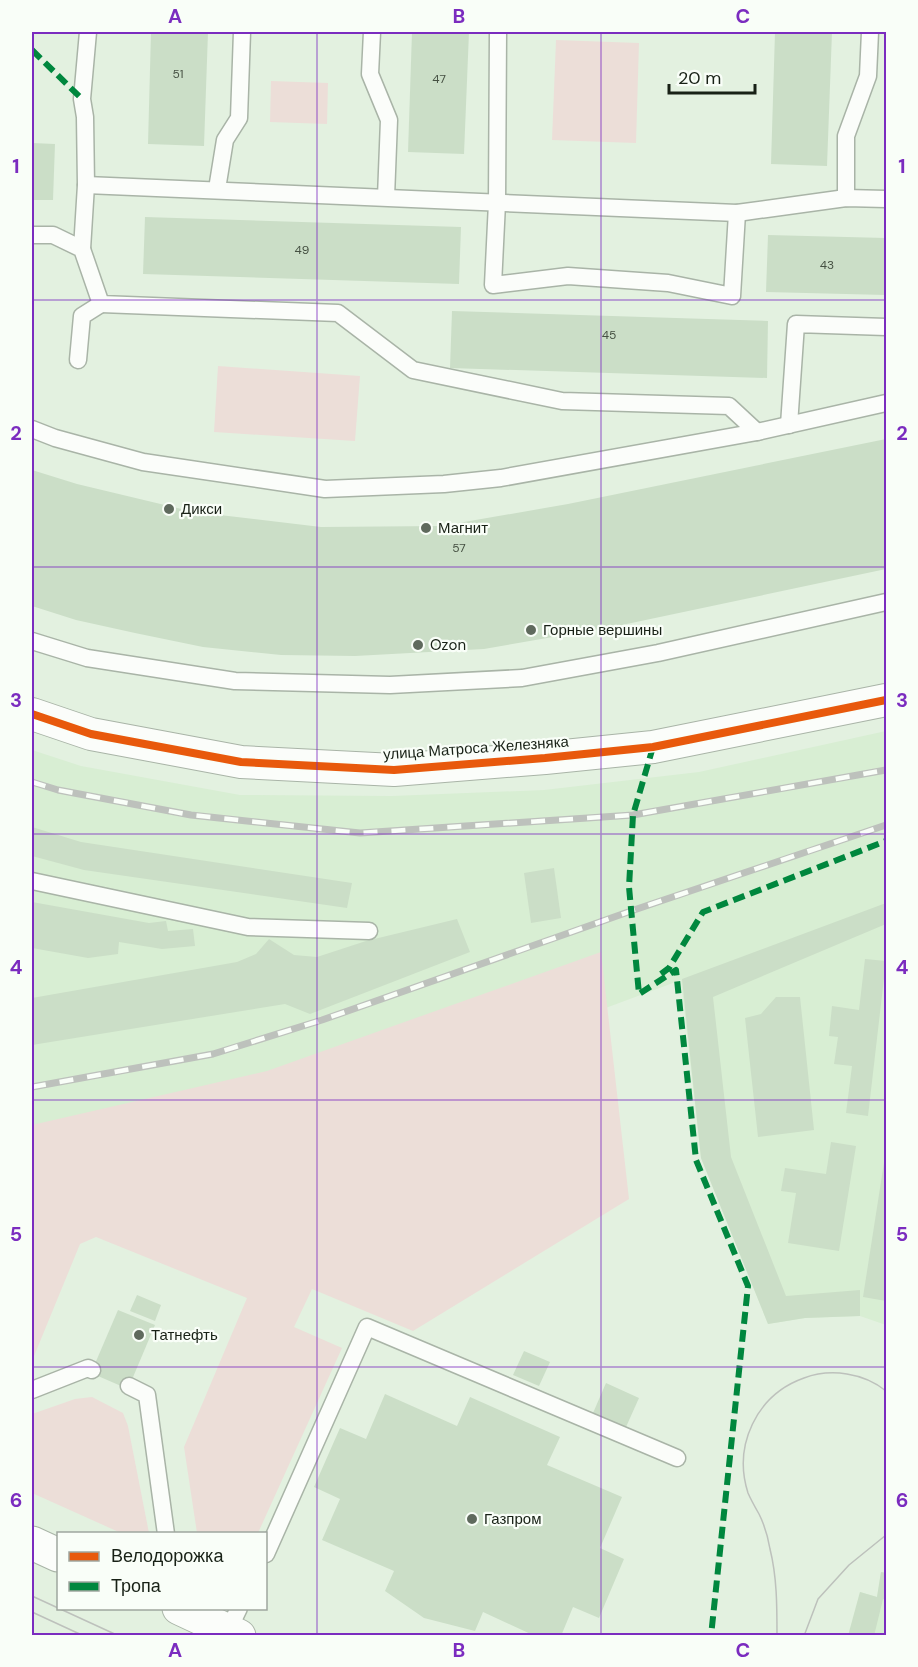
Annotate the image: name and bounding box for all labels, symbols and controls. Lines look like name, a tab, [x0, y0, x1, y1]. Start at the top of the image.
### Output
text: A	[168, 3, 182, 29]
text: B	[453, 3, 465, 29]
text: C	[736, 3, 750, 29]
scale bar	[669, 57, 754, 95]
house number: 51	[172, 66, 184, 82]
text: 20 m	[678, 66, 721, 90]
house number: 47	[432, 71, 446, 87]
text: 1	[12, 153, 20, 179]
text: 1	[898, 153, 906, 179]
house number: 49	[295, 242, 309, 258]
house number: 43	[820, 257, 834, 273]
house number: 45	[602, 327, 616, 343]
text: 2	[10, 420, 22, 446]
text: 2	[896, 420, 908, 446]
place label: Дикси	[181, 499, 222, 519]
marker: Дикси	[162, 502, 176, 516]
place label: Магнит	[438, 518, 488, 538]
marker: Магнит	[419, 521, 433, 535]
house number: 57	[452, 540, 466, 556]
place label: Горные вершины	[543, 620, 662, 640]
marker: Горные вершины	[524, 623, 538, 637]
place label: Ozon	[430, 635, 466, 655]
marker: Ozon	[411, 638, 425, 652]
text: 3	[10, 687, 22, 713]
text: 3	[896, 687, 908, 713]
street label: улица Матроса Железняка	[382, 731, 570, 764]
text: 4	[10, 954, 23, 980]
text: 4	[896, 954, 909, 980]
text: 5	[10, 1221, 22, 1247]
text: 5	[896, 1221, 908, 1247]
place label: Татнефть	[151, 1325, 218, 1345]
marker: Татнефть	[132, 1328, 146, 1342]
text: 6	[10, 1487, 22, 1513]
text: 6	[896, 1487, 908, 1513]
place label: Газпром	[484, 1509, 541, 1529]
marker: Газпром	[465, 1512, 479, 1526]
legend	[57, 1532, 267, 1610]
text: Велодорожка	[111, 1544, 224, 1568]
text: Тропа	[111, 1574, 162, 1598]
text: A	[168, 1637, 182, 1663]
text: B	[453, 1637, 465, 1663]
text: C	[736, 1637, 750, 1663]

